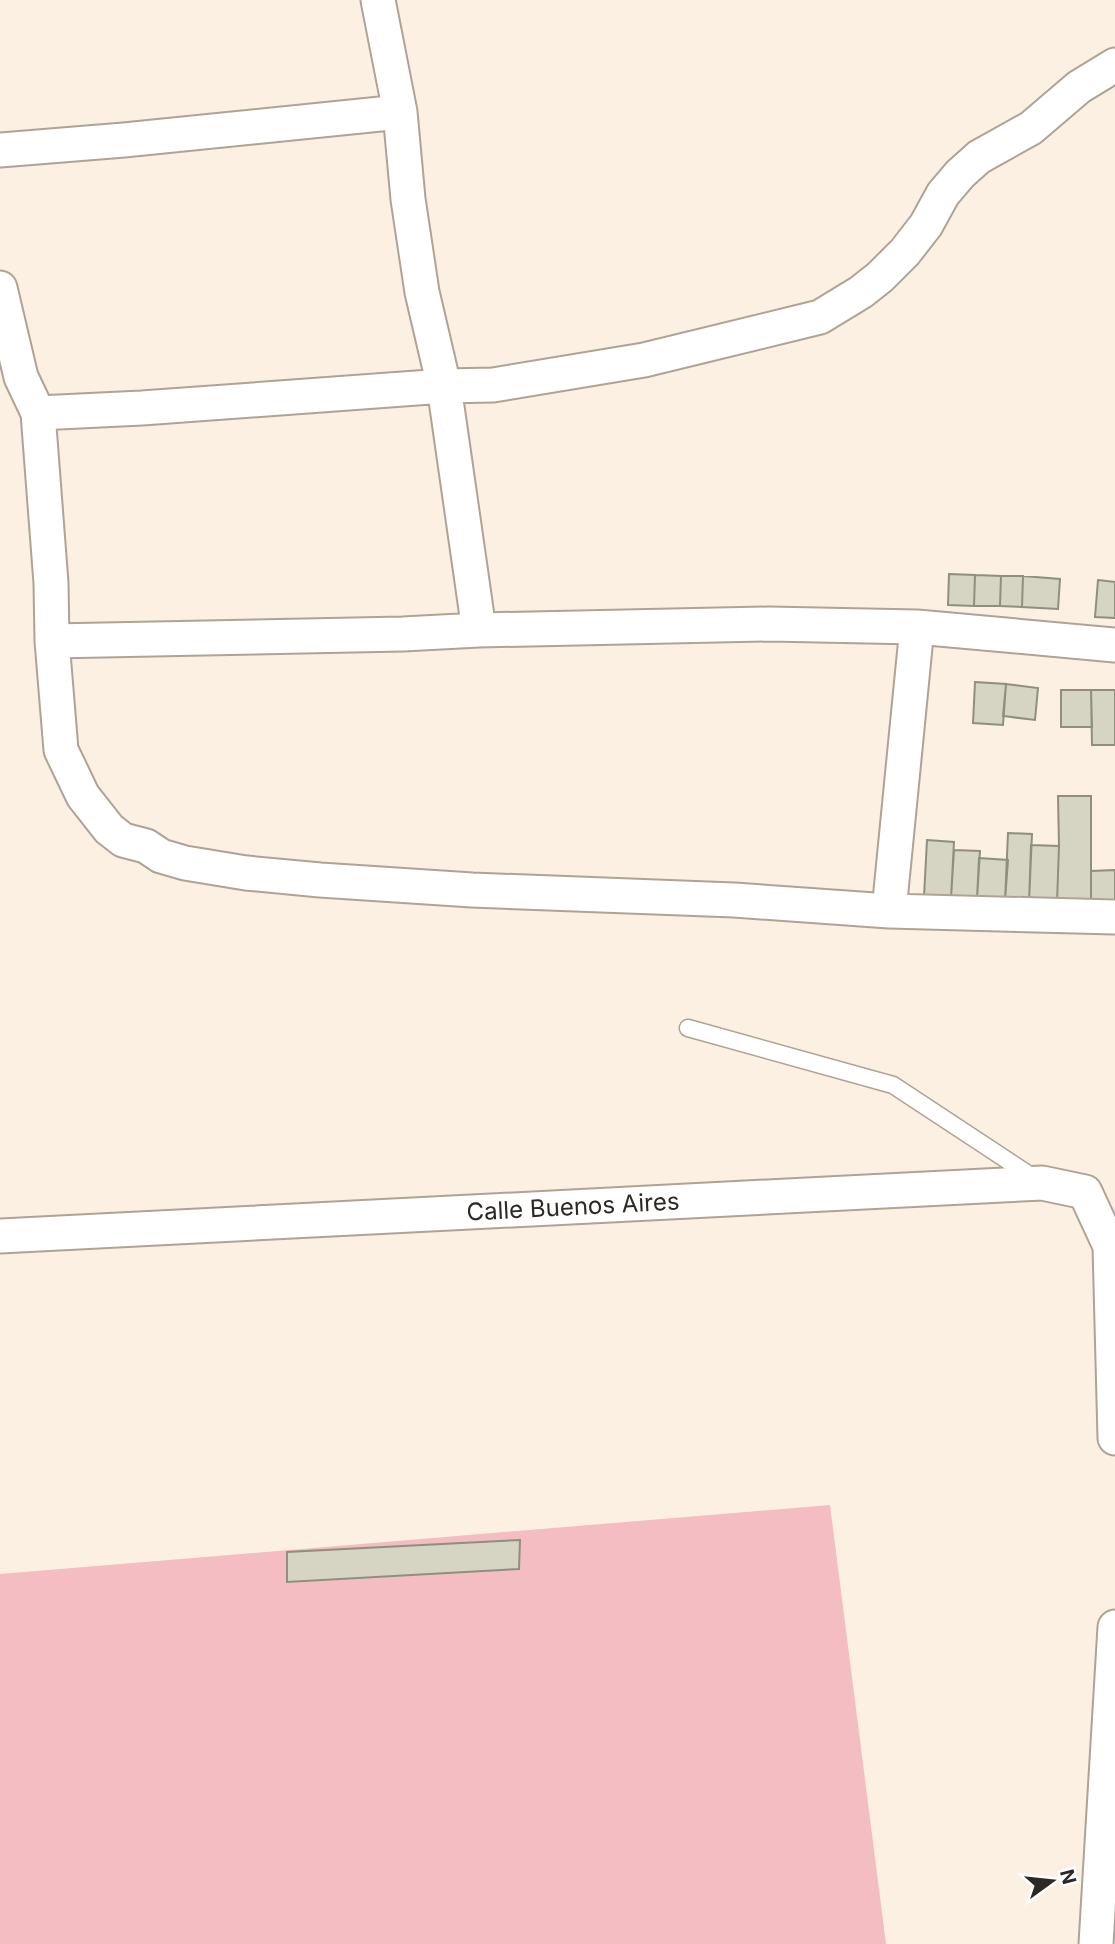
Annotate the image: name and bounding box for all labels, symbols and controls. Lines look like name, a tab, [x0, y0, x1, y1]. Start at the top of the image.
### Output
street label: Calle Buenos Aires	[466, 1186, 680, 1227]
north arrow	[1017, 1846, 1087, 1916]
text: N	[1055, 1867, 1081, 1887]

